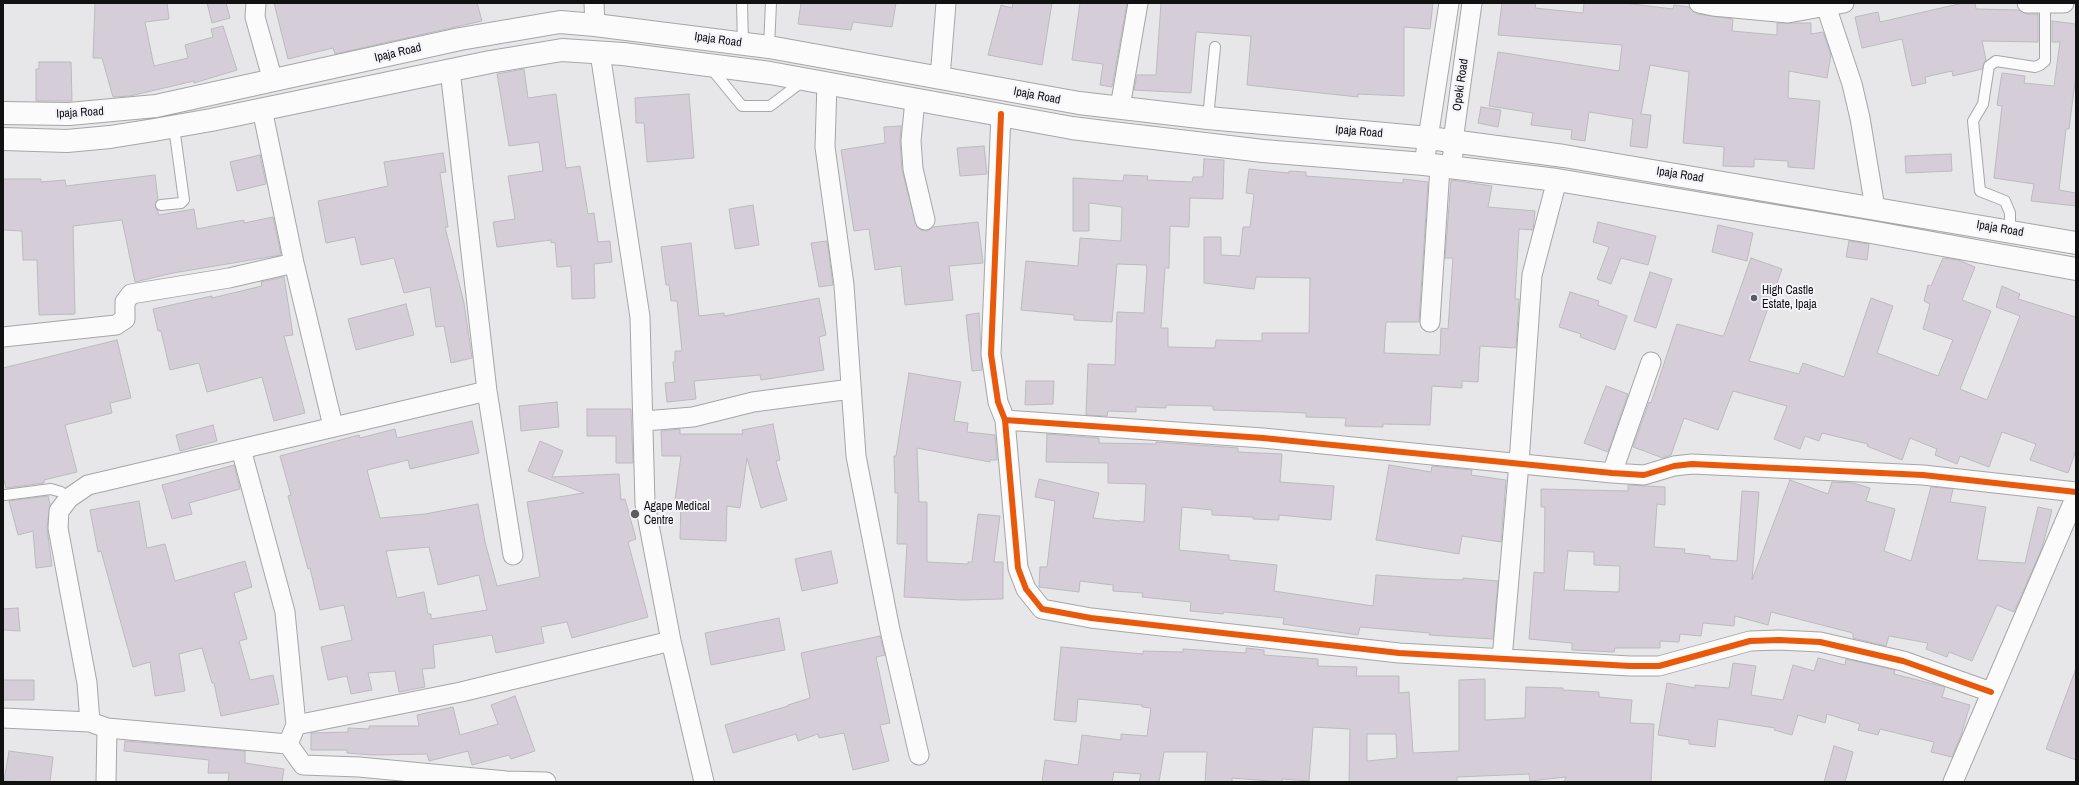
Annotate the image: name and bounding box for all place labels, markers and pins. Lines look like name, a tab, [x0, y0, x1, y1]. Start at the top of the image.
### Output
place label: High Castle Estate, Ipaja	[1762, 284, 1817, 312]
marker: High Castle Estate, Ipaja	[1749, 293, 1759, 303]
place label: Agape Medical Centre	[644, 500, 710, 528]
marker: Agape Medical Centre	[629, 508, 641, 520]

